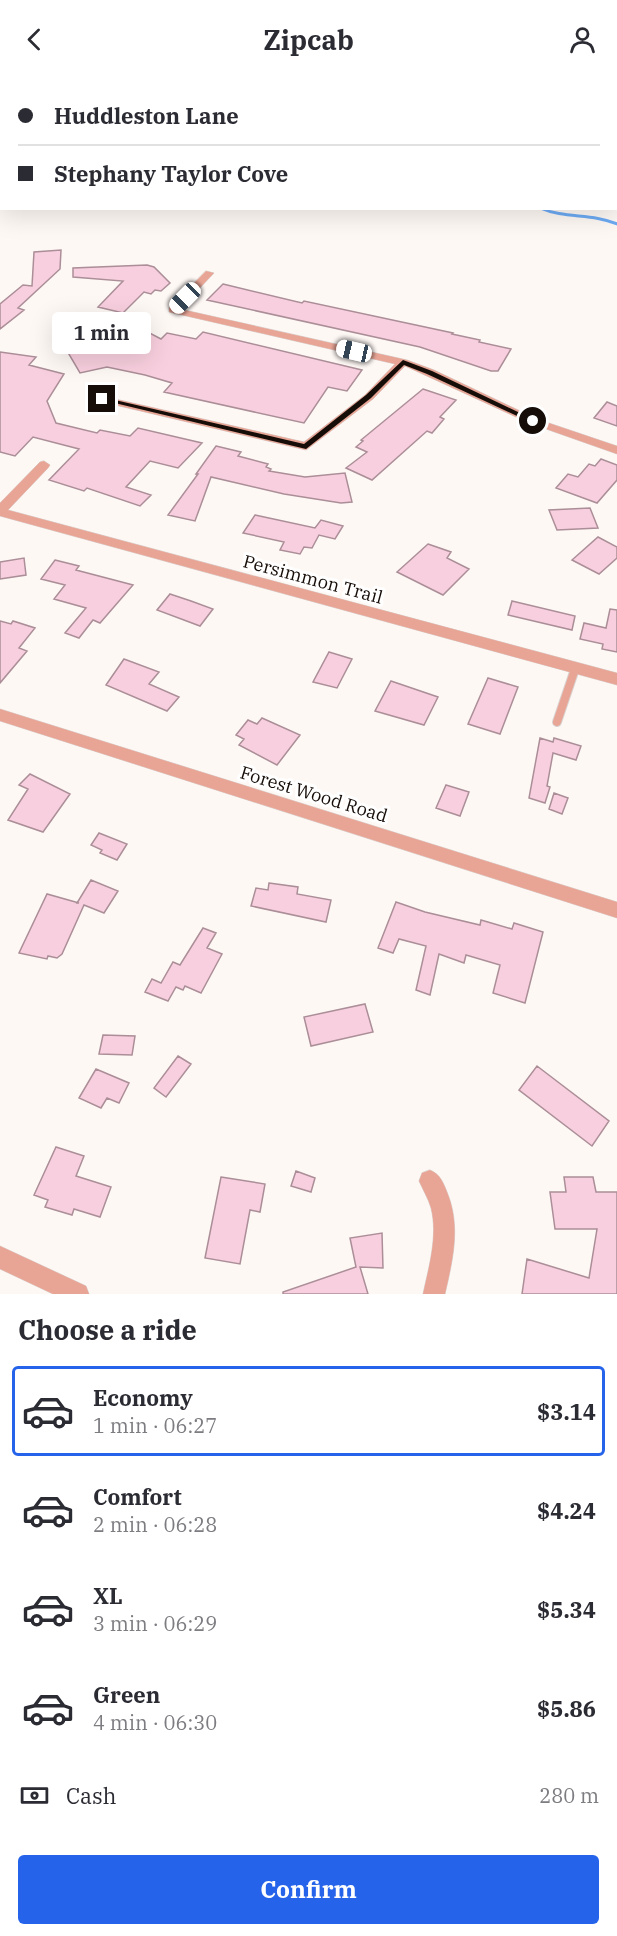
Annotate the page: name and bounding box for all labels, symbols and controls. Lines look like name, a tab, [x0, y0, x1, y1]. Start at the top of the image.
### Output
text: Zipcab	[263, 22, 354, 57]
icon: back	[18, 23, 51, 56]
icon: person	[566, 23, 599, 56]
text: Huddleston Lane	[54, 101, 239, 130]
text: Stephany Taylor Cove	[54, 159, 288, 188]
car	[166, 279, 204, 317]
callout: 1 min	[52, 312, 152, 354]
text: 1 min	[74, 319, 130, 346]
car	[334, 338, 374, 364]
route end	[88, 385, 115, 412]
route start	[519, 407, 546, 434]
street label: Persimmon Trail	[241, 549, 385, 609]
street label: Forest Wood Road	[238, 761, 390, 827]
text: Choose a ride	[18, 1312, 197, 1347]
text: Economy	[93, 1383, 193, 1412]
icon: car	[21, 1384, 75, 1438]
text: $3.14	[537, 1397, 596, 1426]
text: 1 min · 06:27	[93, 1412, 217, 1439]
text: Comfort	[93, 1482, 182, 1511]
icon: car	[21, 1483, 75, 1537]
text: $4.24	[537, 1496, 596, 1525]
text: 2 min · 06:28	[93, 1511, 217, 1538]
text: XL	[93, 1581, 123, 1610]
icon: car	[21, 1582, 75, 1636]
text: $5.34	[537, 1595, 596, 1624]
text: 3 min · 06:29	[93, 1610, 217, 1637]
text: Green	[93, 1680, 160, 1709]
icon: car	[21, 1681, 75, 1735]
text: $5.86	[537, 1694, 596, 1723]
text: 4 min · 06:30	[93, 1709, 217, 1736]
icon: cash	[18, 1779, 51, 1812]
text: Cash	[66, 1781, 117, 1810]
text: 280 m	[539, 1782, 599, 1809]
button: Confirm	[18, 1855, 599, 1924]

